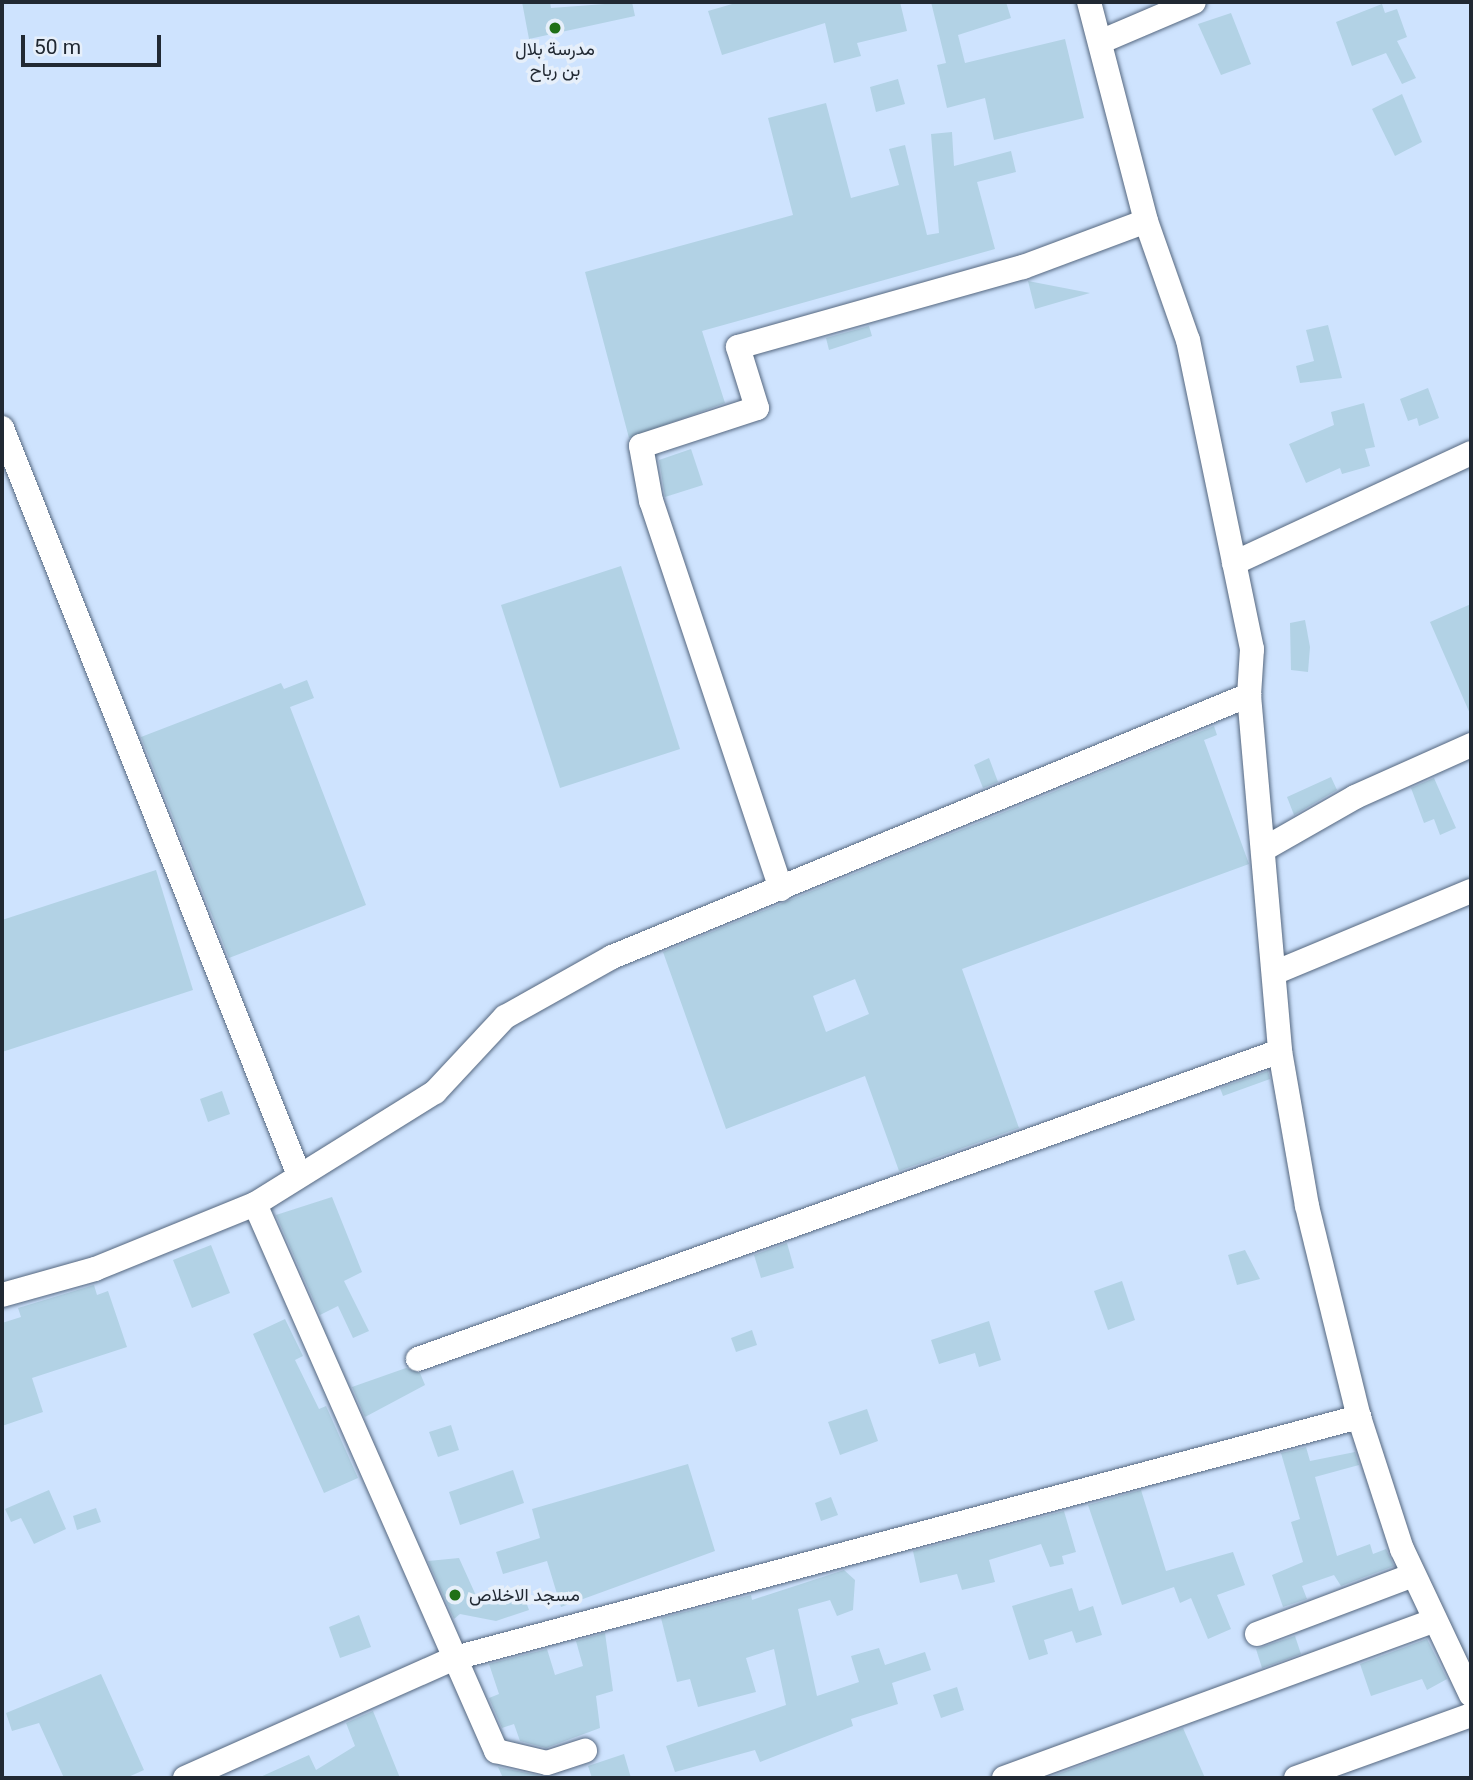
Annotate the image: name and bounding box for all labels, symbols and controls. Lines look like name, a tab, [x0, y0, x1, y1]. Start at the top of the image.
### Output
marker: مدرسة بلال بن رباح	[547, 20, 563, 36]
scale bar	[24, 21, 164, 65]
text: 50 m	[34, 35, 81, 59]
place label: مدرسة بلال بن رباح	[515, 39, 595, 82]
place label: مسجد الاخلاص	[469, 1584, 580, 1606]
marker: مسجد الاخلاص	[447, 1587, 463, 1603]

